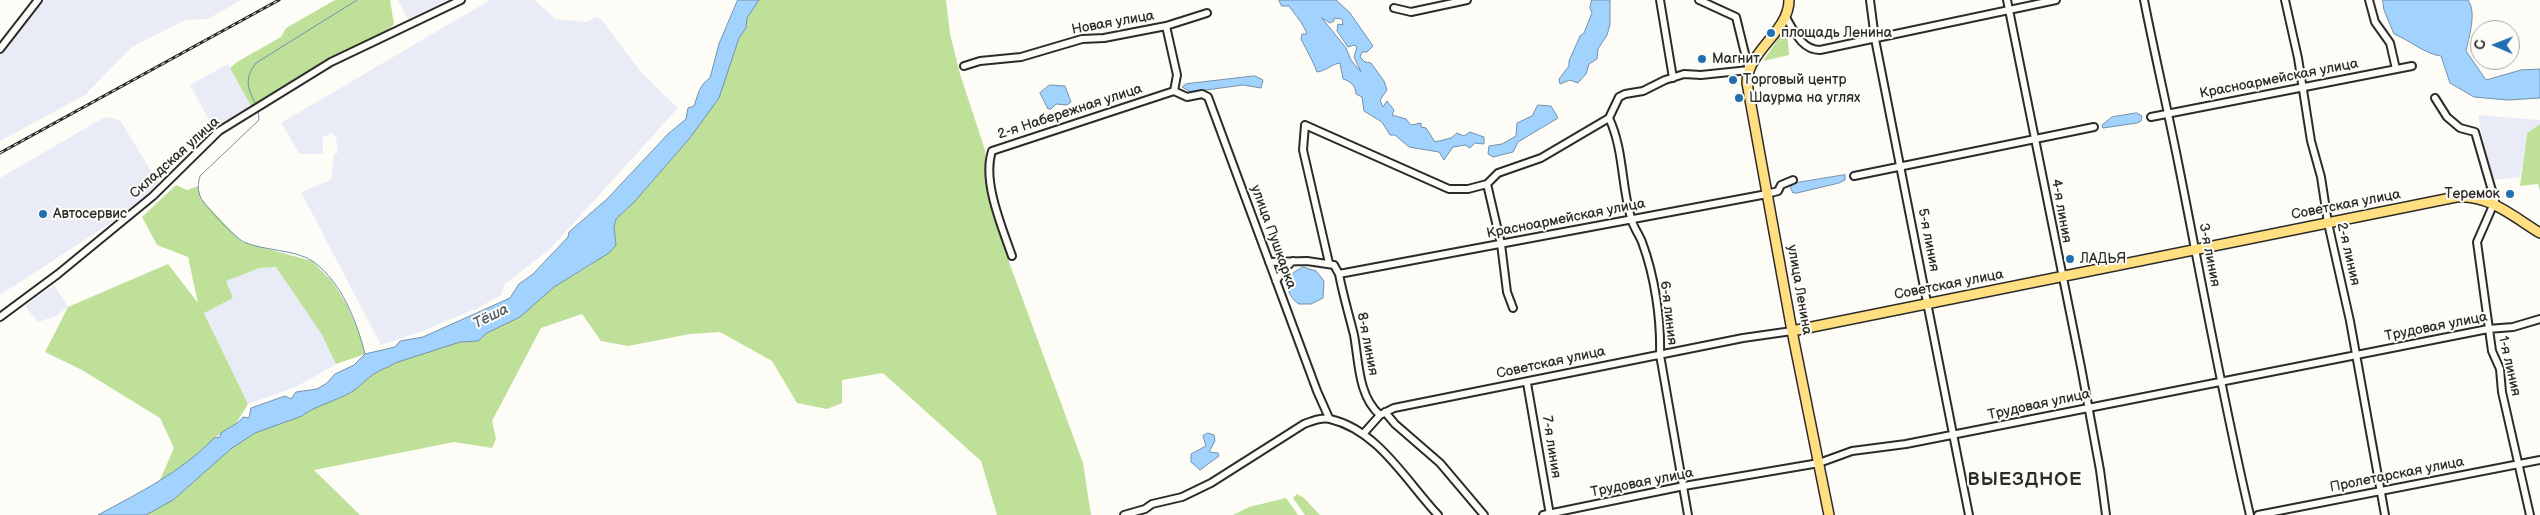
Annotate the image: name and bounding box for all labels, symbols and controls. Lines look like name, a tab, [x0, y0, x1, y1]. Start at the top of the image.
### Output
street label: Новая улица	[1070, 7, 1156, 39]
north arrow	[2470, 20, 2520, 70]
place label: площадь Ленина	[1781, 25, 1892, 41]
marker: площадь Ленина	[1765, 27, 1777, 39]
text: С	[2472, 40, 2489, 50]
place label: Магнит	[1712, 51, 1760, 67]
marker: Магнит	[1696, 53, 1708, 65]
street label: Красноармейская улица	[2198, 55, 2360, 103]
place label: Торговый центр	[1743, 72, 1846, 88]
marker: Торговый центр	[1727, 74, 1739, 86]
street label: 2-я Набережная улица	[996, 81, 1144, 143]
place label: Шаурма на углях	[1749, 90, 1860, 106]
marker: Шаурма на углях	[1733, 92, 1745, 104]
street label: Складская улица	[127, 114, 223, 202]
street label: 4-я линия	[2047, 178, 2075, 244]
street label: улица Пушкарка	[1246, 183, 1300, 291]
street label: Советская улица	[2290, 186, 2402, 224]
place label: Теремок	[2444, 186, 2500, 202]
marker: Теремок	[2504, 188, 2516, 200]
street label: Красноармейская улица	[1485, 195, 1647, 243]
place label: Автосервис	[53, 206, 127, 222]
street label: 5-я линия	[1914, 207, 1942, 273]
marker: Автосервис	[37, 208, 49, 220]
street label: 2-я линия	[2333, 221, 2363, 287]
street label: 3-я линия	[2195, 222, 2223, 288]
street label: улица Ленина	[1783, 244, 1815, 336]
place label: ЛАДЬЯ	[2080, 251, 2126, 267]
marker: ЛАДЬЯ	[2064, 253, 2076, 265]
street label: Советская улица	[1893, 266, 2005, 304]
street label: 6-я линия	[1656, 280, 1680, 346]
water label: Тёша	[470, 300, 512, 334]
street label: Трудовая улица	[2383, 309, 2489, 345]
street label: 8-я линия	[1353, 311, 1381, 377]
street label: 1-я линия	[2494, 334, 2524, 398]
street label: Советская улица	[1495, 343, 1607, 383]
street label: Трудовая улица	[1986, 386, 2092, 424]
street label: 7-я линия	[1538, 415, 1564, 479]
street label: Пролетарская улица	[2328, 454, 2466, 496]
street label: Трудовая улица	[1589, 465, 1695, 501]
district label: ВЫЕЗДНОЕ	[1967, 469, 2083, 491]

